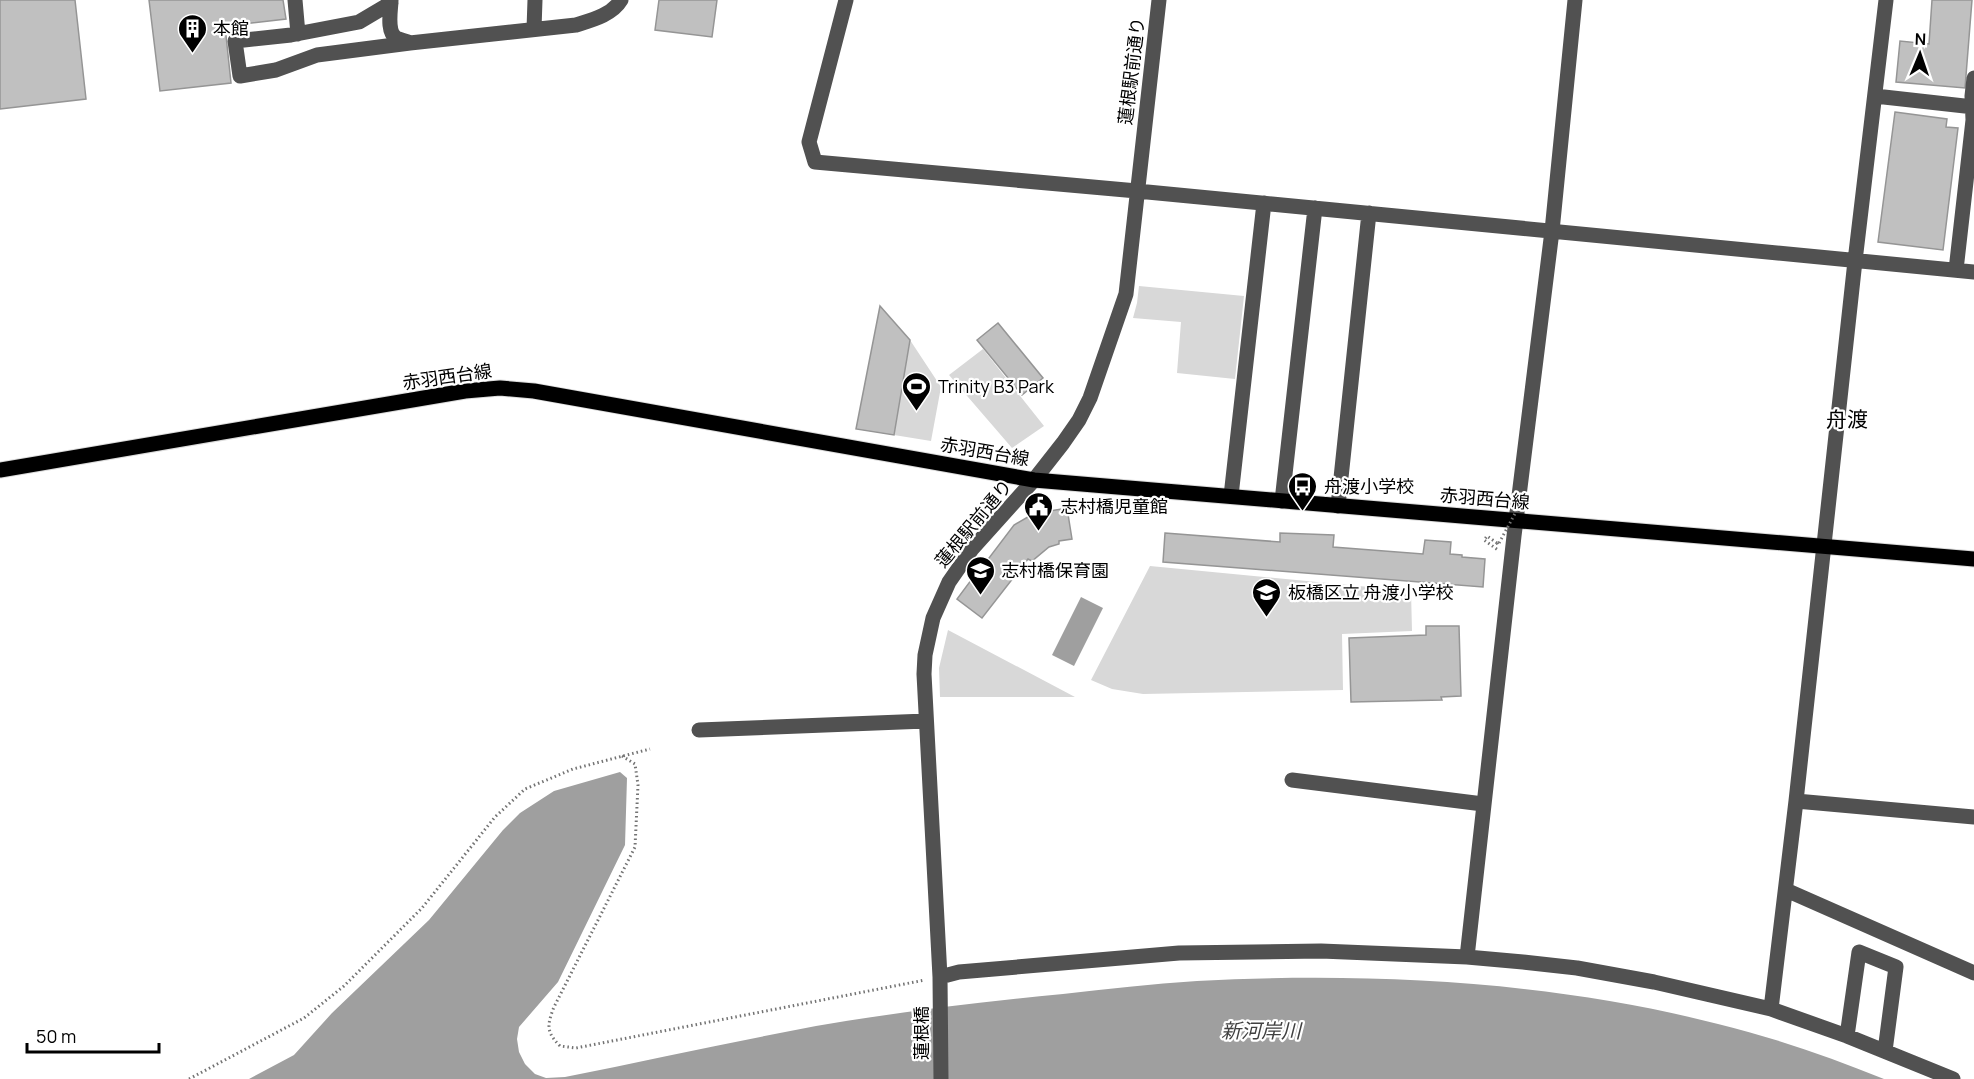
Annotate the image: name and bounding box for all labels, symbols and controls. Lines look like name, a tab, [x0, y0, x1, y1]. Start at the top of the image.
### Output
building icon: 本館	[176, 12, 208, 54]
place label: 本館	[213, 16, 249, 40]
street label: 蓮根駅前通り	[1113, 16, 1149, 126]
north arrow	[1890, 24, 1950, 84]
text: N	[1914, 28, 1927, 50]
street label: 赤羽西台線	[401, 358, 493, 394]
sports icon: Trinity B3 Park	[901, 370, 933, 412]
place label: Trinity B3 Park	[938, 374, 1055, 398]
district label: 舟渡	[1826, 405, 1868, 433]
street label: 赤羽西台線	[939, 431, 1031, 471]
bus stop icon: 舟渡小学校	[1287, 470, 1319, 512]
street label: 蓮根駅前通り	[929, 474, 1017, 572]
place label: 舟渡小学校	[1324, 474, 1414, 498]
street label: 赤羽西台線	[1439, 482, 1531, 514]
public building icon: 志村橋児童館	[1023, 490, 1055, 532]
place label: 志村橋児童館	[1060, 494, 1168, 518]
school or university icon: 志村橋保育園	[964, 554, 996, 596]
place label: 志村橋保育園	[1001, 558, 1109, 582]
school or university icon: 板橋区立 舟渡小学校	[1251, 576, 1283, 618]
place label: 板橋区立 舟渡小学校	[1288, 580, 1454, 604]
street label: 蓮根橋	[909, 1006, 933, 1060]
scale bar	[27, 1016, 159, 1054]
water label: 新河岸川	[1221, 1017, 1303, 1044]
text: 50 m	[36, 1024, 76, 1048]

